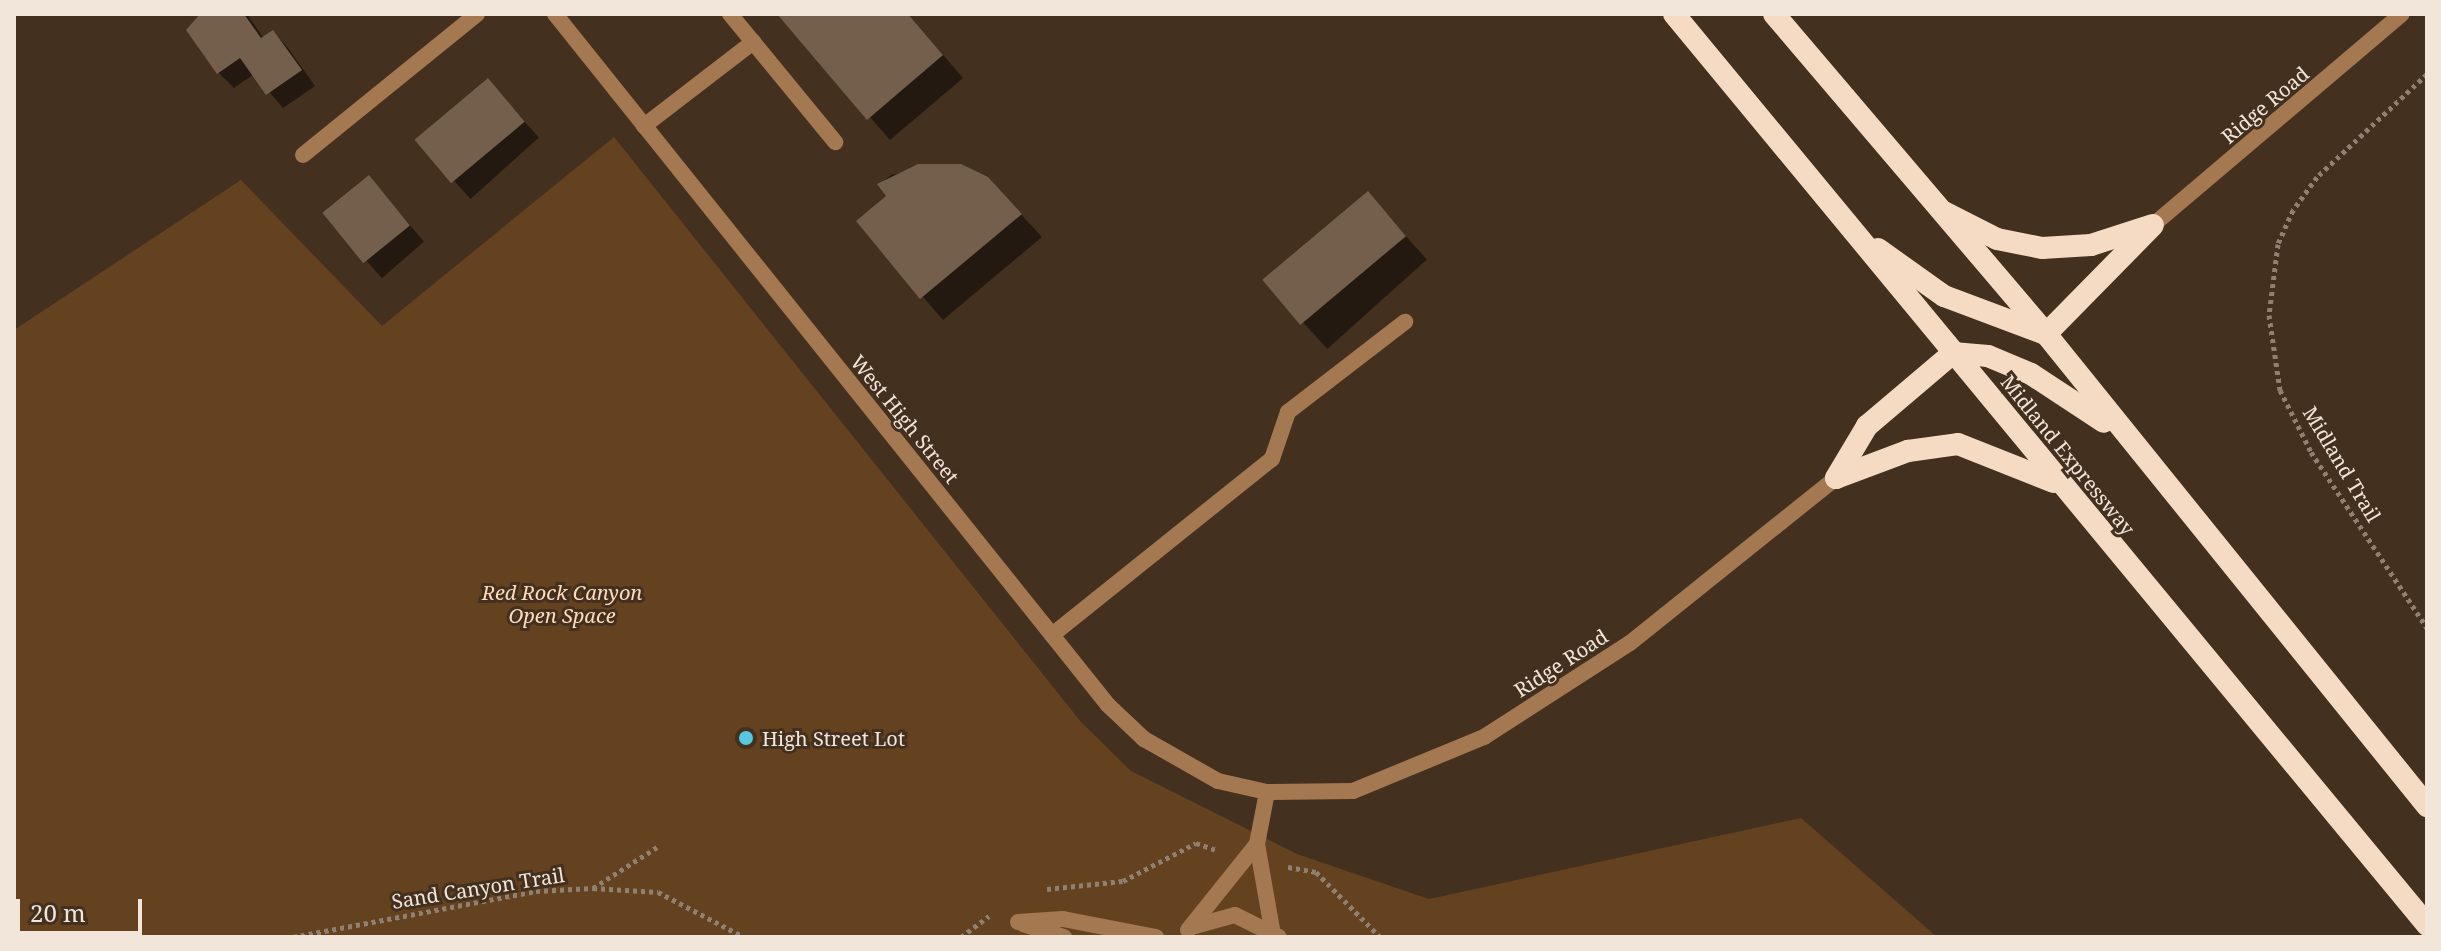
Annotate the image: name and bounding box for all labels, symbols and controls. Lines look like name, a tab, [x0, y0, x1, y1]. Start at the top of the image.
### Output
street label: Ridge Road	[2216, 62, 2314, 148]
street label: West High Street	[846, 350, 964, 488]
street label: Midland Expressway	[1996, 370, 2140, 540]
street label: Midland Trail	[2298, 402, 2386, 526]
park label: Red Rock Canyon Open Space	[482, 581, 642, 628]
street label: Ridge Road	[1510, 624, 1612, 702]
place label: High Street Lot	[762, 726, 905, 750]
marker: High Street Lot	[737, 729, 755, 747]
street label: Sand Canyon Trail	[390, 862, 566, 914]
scale bar	[20, 883, 146, 933]
text: 20 m	[30, 896, 86, 929]

